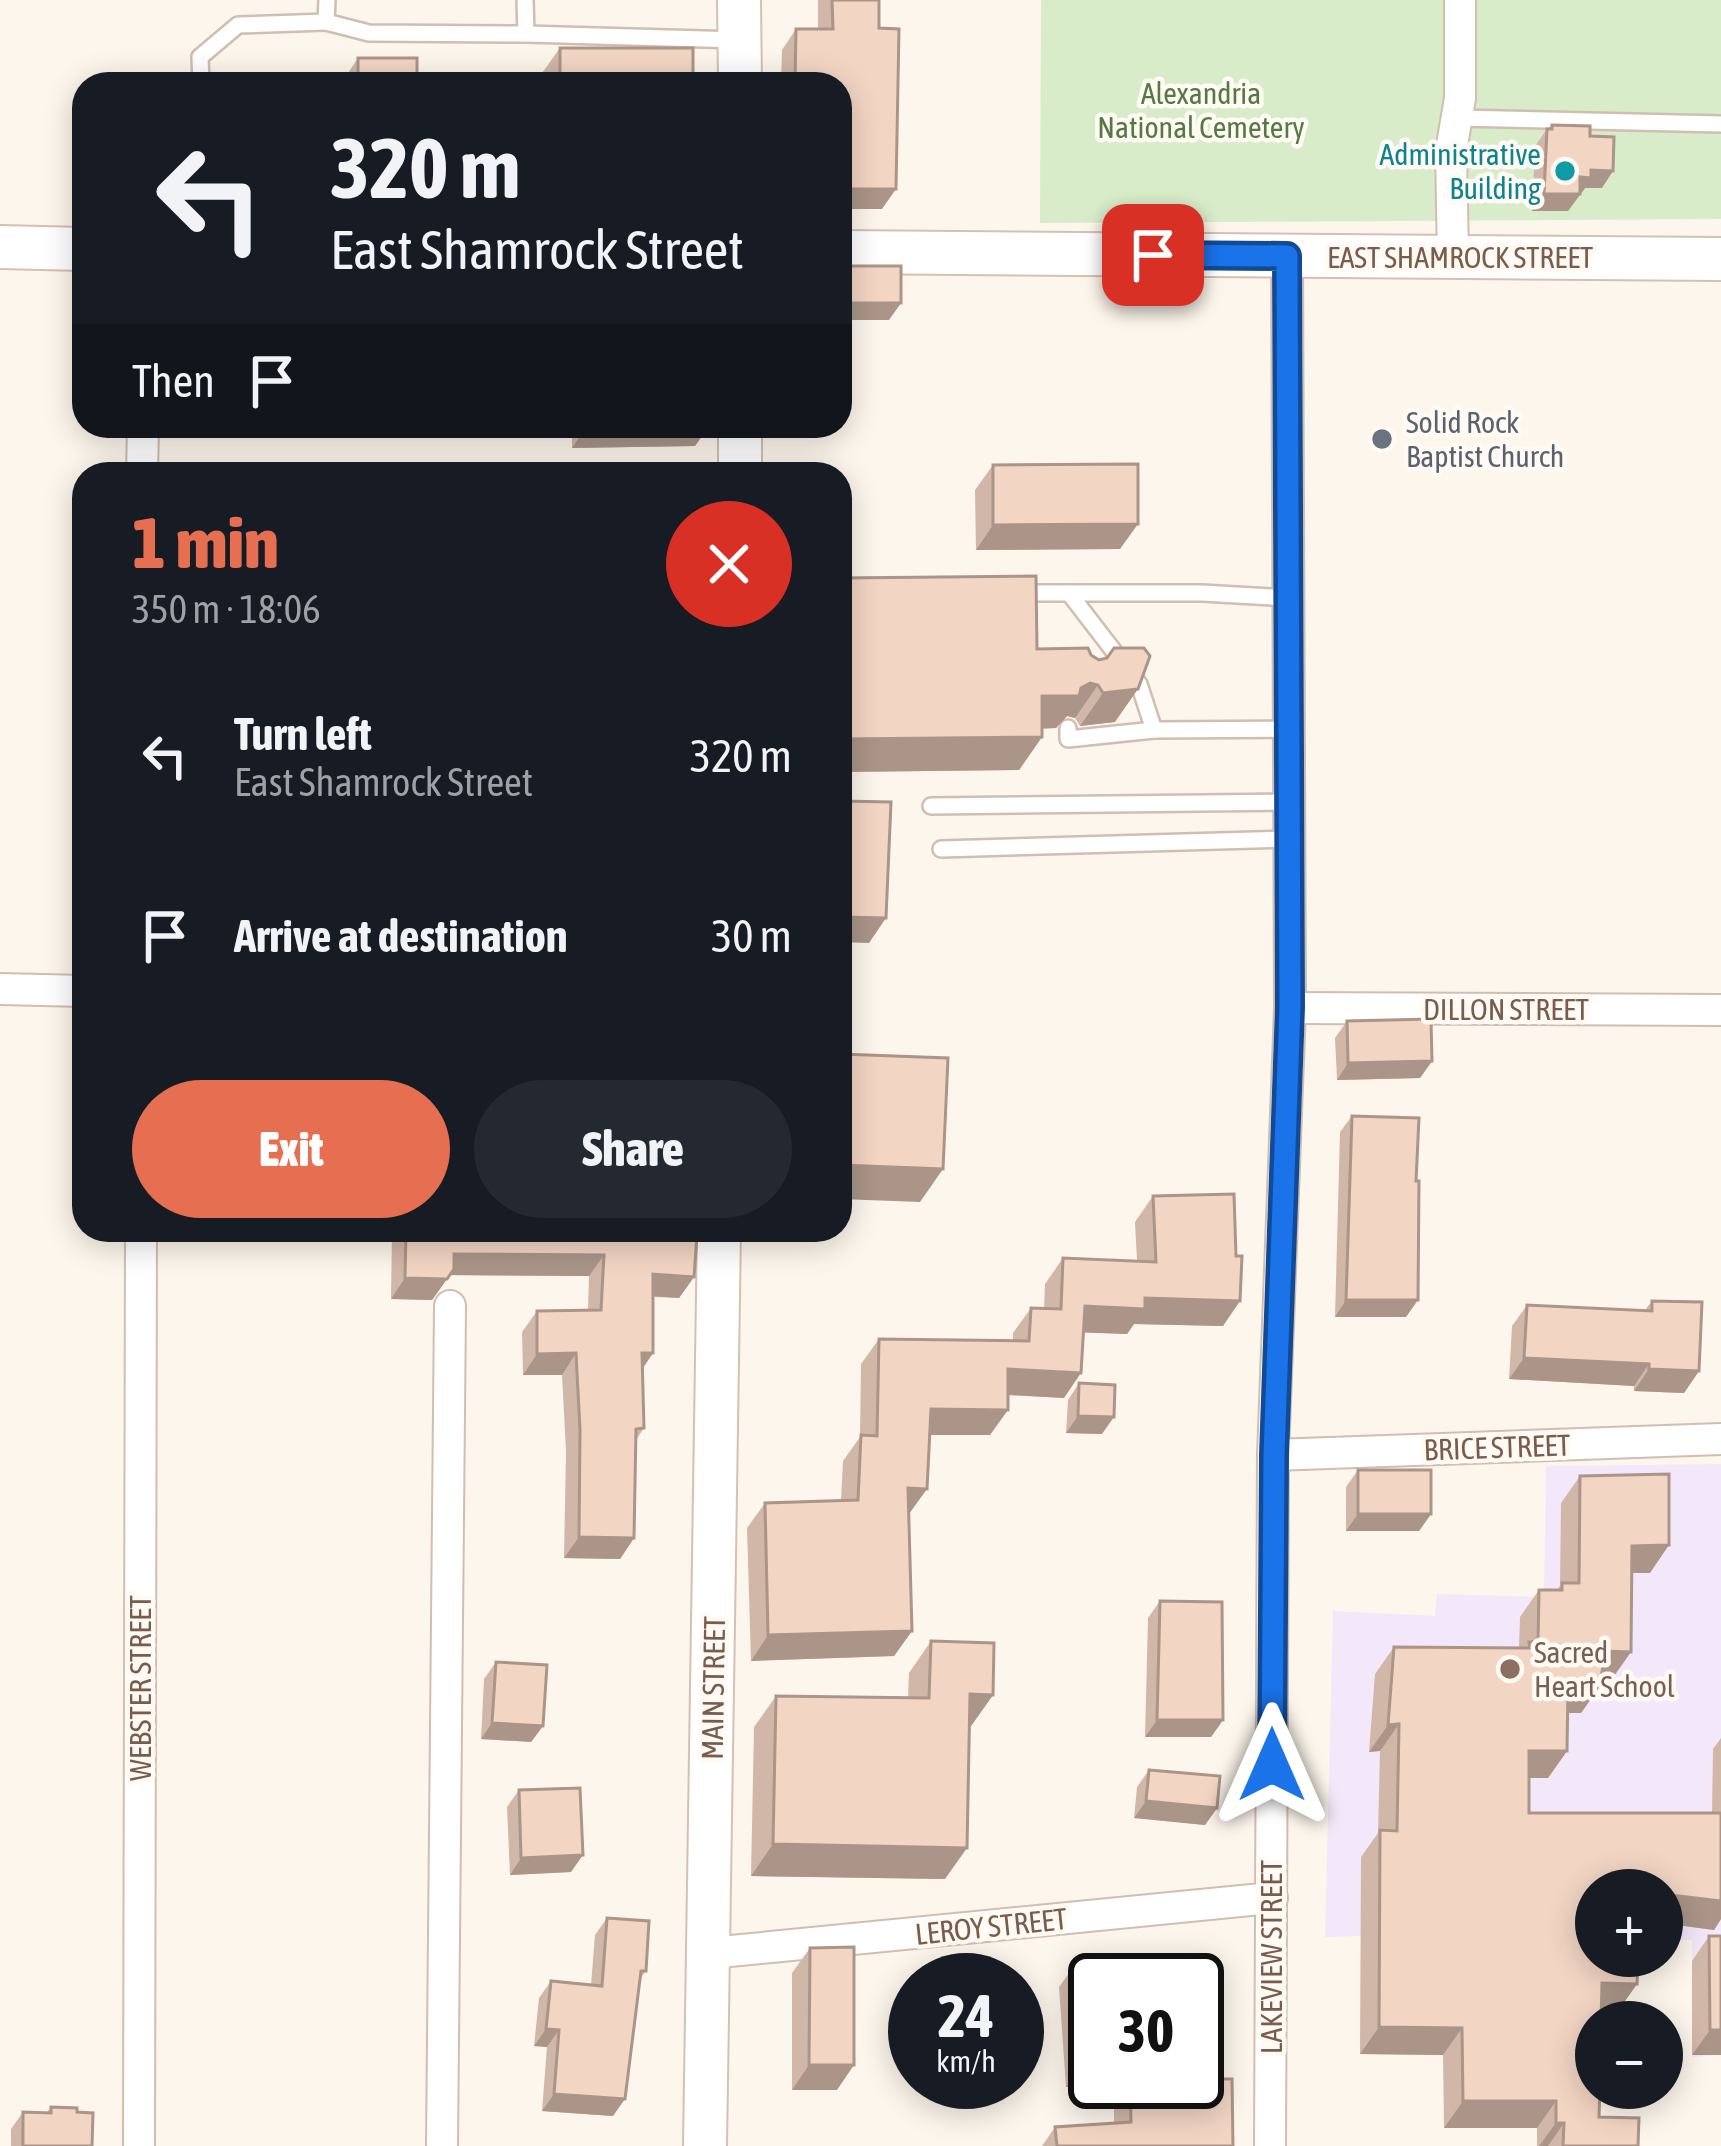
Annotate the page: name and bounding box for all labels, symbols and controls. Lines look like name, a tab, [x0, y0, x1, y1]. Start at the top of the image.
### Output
park label: Alexandria National Cemetery	[1097, 76, 1305, 144]
icon: left	[132, 120, 288, 276]
text: 320 m	[330, 120, 520, 216]
place label: Administrative Building	[1379, 137, 1541, 205]
marker: Administrative Building	[1552, 158, 1578, 184]
pin	[1102, 204, 1204, 306]
text: East Shamrock Street	[330, 219, 744, 280]
icon: arrive	[1120, 222, 1186, 288]
street label: EAST SHAMROCK STREET	[1327, 240, 1593, 274]
icon: arrive	[239, 348, 305, 414]
text: Then	[132, 355, 215, 407]
place label: Solid Rock Baptist Church	[1406, 405, 1564, 473]
marker: Solid Rock Baptist Church	[1369, 426, 1395, 452]
text: 1 min	[132, 501, 279, 583]
button: close	[666, 501, 792, 627]
text: 350 m · 18:06	[132, 587, 321, 631]
text: Turn left	[234, 708, 372, 760]
icon: left	[132, 723, 198, 789]
text: 320 m	[690, 730, 792, 782]
text: East Shamrock Street	[234, 760, 533, 804]
icon: arrive	[132, 903, 198, 969]
text: Arrive at destination	[234, 910, 568, 962]
text: 30 m	[711, 910, 792, 962]
street label: DILLON STREET	[1423, 992, 1589, 1026]
button: Exit	[132, 1080, 450, 1218]
button: Share	[474, 1080, 792, 1218]
street label: BRICE STREET	[1423, 1427, 1571, 1467]
street label: WEBSTER STREET	[123, 1595, 157, 1781]
street label: MAIN STREET	[695, 1616, 731, 1760]
place label: Sacred Heart School	[1534, 1635, 1675, 1703]
marker: Sacred Heart School	[1497, 1656, 1523, 1682]
position arrow	[1209, 1702, 1335, 1828]
street label: LAKEVIEW STREET	[1254, 1860, 1288, 2054]
map controls	[1575, 1869, 1683, 2109]
button: +	[1575, 1869, 1683, 1977]
street label: LEROY STREET	[913, 1901, 1069, 1951]
speed limit sign: 30	[1068, 1953, 1224, 2109]
text: 24	[938, 1981, 994, 2050]
button: −	[1575, 2001, 1683, 2109]
text: km/h	[936, 2044, 996, 2078]

